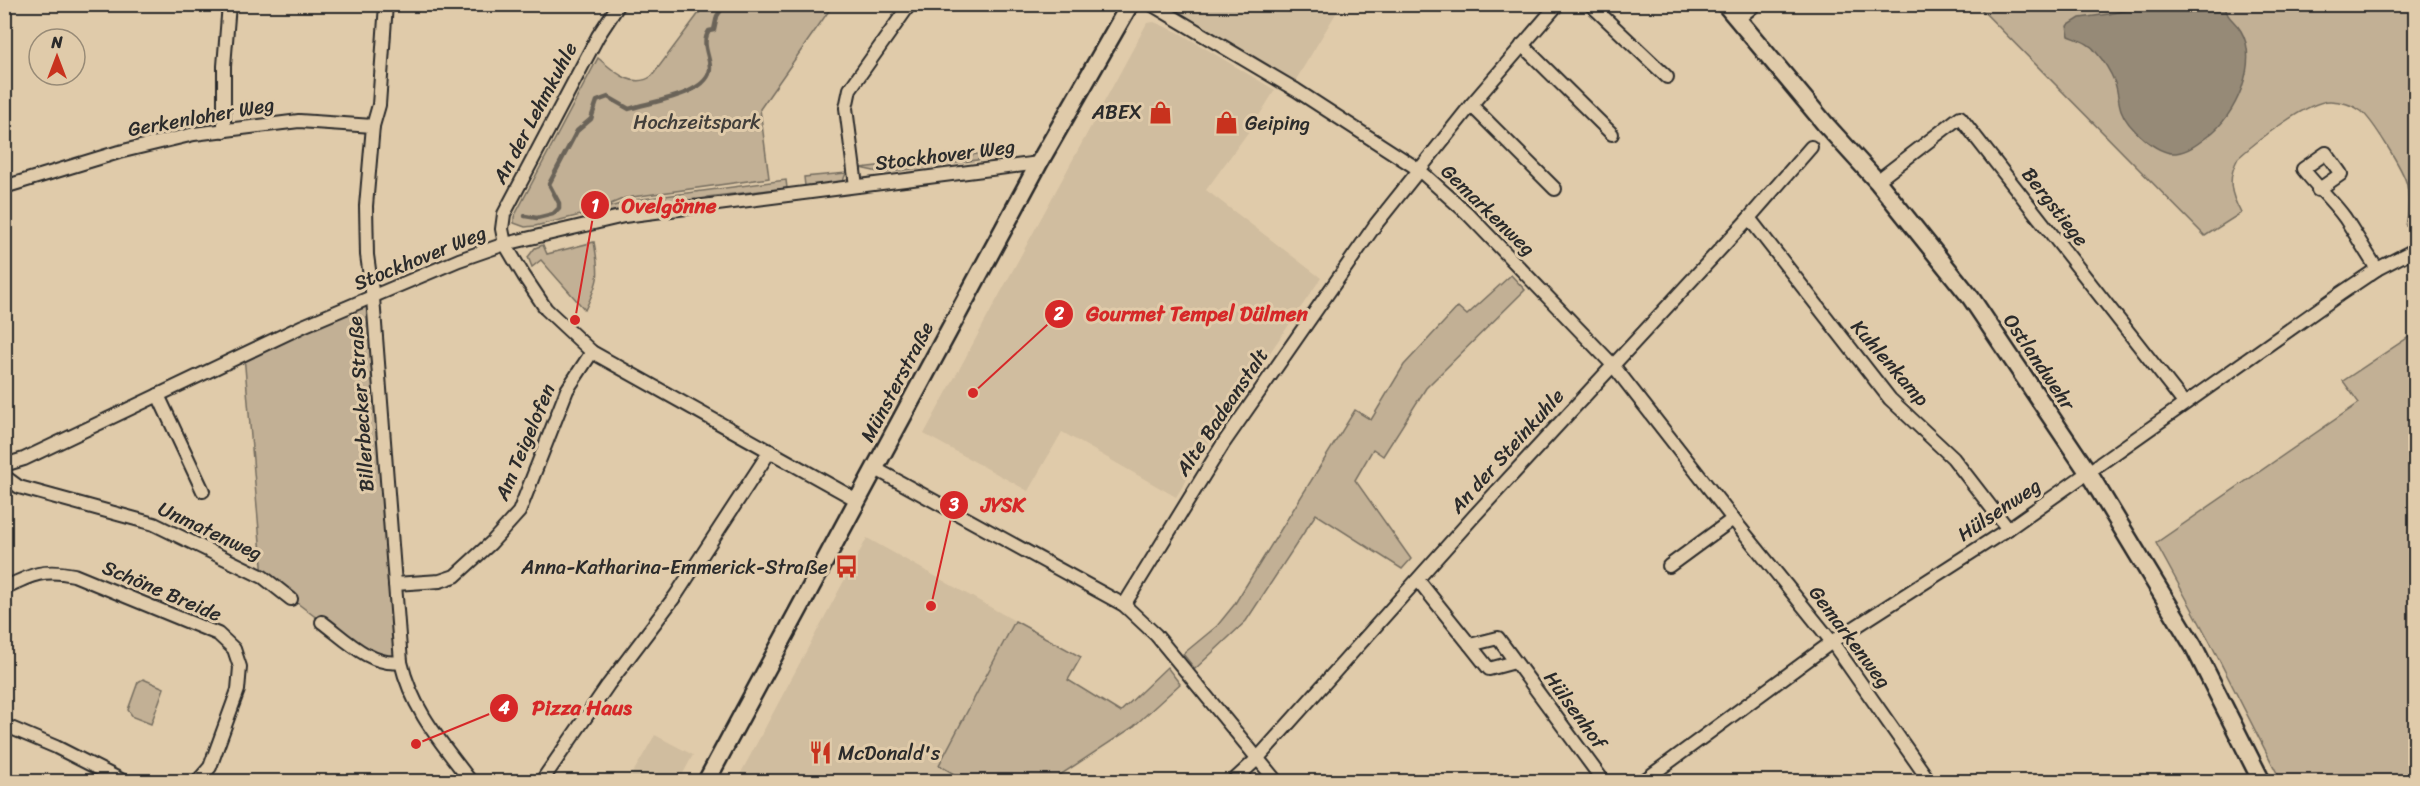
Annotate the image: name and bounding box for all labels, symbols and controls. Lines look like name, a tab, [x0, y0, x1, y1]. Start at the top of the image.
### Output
north arrow	[27, 27, 87, 87]
text: N	[50, 28, 63, 57]
street label: An der Lehmkuhle	[482, 36, 587, 191]
street label: Gerkenloher Weg	[125, 87, 277, 147]
place label: ABEX	[1091, 95, 1142, 130]
shop icon: ABEX	[1147, 99, 1173, 125]
park label: Hochzeitspark	[633, 105, 761, 140]
place label: Geiping	[1245, 106, 1310, 141]
shop icon: Geiping	[1214, 110, 1240, 136]
street label: Stockhover Weg	[873, 129, 1017, 181]
street label: Gemarkenweg	[1432, 155, 1544, 265]
street label: Bergstiege	[2012, 159, 2098, 255]
callout: Ovelgönne	[580, 186, 729, 225]
text: Ovelgönne	[622, 187, 717, 225]
text: 1	[591, 190, 599, 222]
street label: Stockhover Weg	[348, 215, 492, 301]
callout: Gourmet Tempel Dülmen	[1044, 294, 1320, 333]
text: Gourmet Tempel Dülmen	[1085, 295, 1309, 333]
text: 2	[1053, 298, 1065, 330]
street label: Ostlandwehr	[1994, 306, 2085, 419]
street label: Kuhlenkamp	[1842, 311, 1939, 415]
street label: Billerbecker Straße	[337, 315, 385, 493]
street label: Münsterstraße	[850, 315, 944, 449]
street label: Alte Badeanstalt	[1165, 340, 1278, 484]
street label: Am Teigelofen	[484, 378, 565, 507]
street label: An der Steinkuhle	[1440, 380, 1573, 523]
street label: Hülsenweg	[1950, 469, 2048, 551]
callout: JYSK	[939, 485, 1037, 524]
text: JYSK	[980, 486, 1027, 524]
text: 3	[948, 489, 959, 521]
street label: Unmatenweg	[152, 491, 268, 571]
street label: Schöne Breide	[97, 550, 227, 632]
place label: Anna-Katharina-Emmerick-Straße	[520, 550, 828, 585]
bus stop icon: Anna-Katharina-Emmerick-Straße	[833, 554, 859, 580]
street label: Gemarkenweg	[1799, 578, 1901, 696]
street label: Hülsenhof	[1534, 663, 1617, 759]
callout: Pizza Haus	[489, 688, 644, 727]
text: Pizza Haus	[532, 689, 632, 727]
text: 4	[497, 692, 510, 724]
place label: McDonald's	[838, 736, 941, 771]
restaurant icon: McDonald's	[807, 740, 833, 766]

